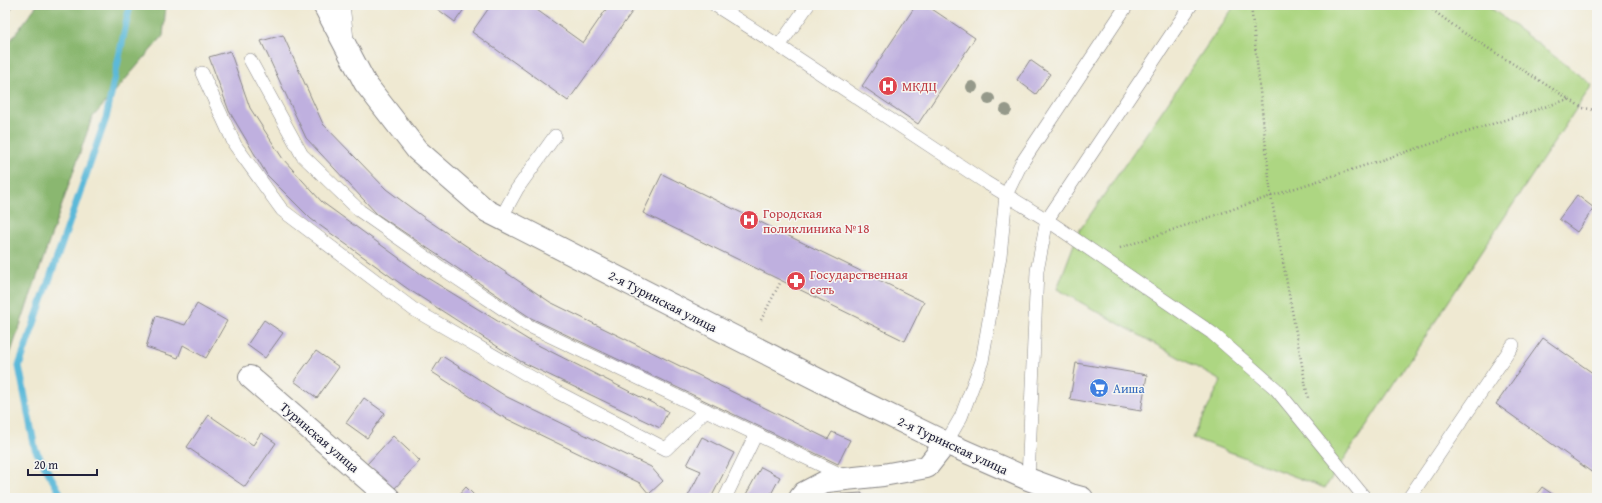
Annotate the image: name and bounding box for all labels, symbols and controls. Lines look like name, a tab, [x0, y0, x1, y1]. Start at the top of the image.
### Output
hospital icon: МКДЦ	[877, 75, 899, 97]
place label: МКДЦ	[902, 77, 938, 96]
place label: Городская поликлиника №18	[763, 204, 869, 238]
hospital icon: Городская поликлиника №18	[738, 209, 760, 231]
place label: Государственная сеть	[810, 265, 908, 299]
street label: 2-я Туринская улица	[605, 266, 721, 337]
pharmacy icon: Государственная сеть	[785, 270, 807, 292]
supermarket icon: Аиша	[1088, 377, 1110, 399]
place label: Аиша	[1113, 379, 1145, 398]
street label: Туринская улица	[276, 398, 364, 478]
street label: 2-я Туринская улица	[895, 412, 1012, 480]
scale bar	[28, 451, 97, 477]
text: 20 m	[34, 456, 58, 473]

